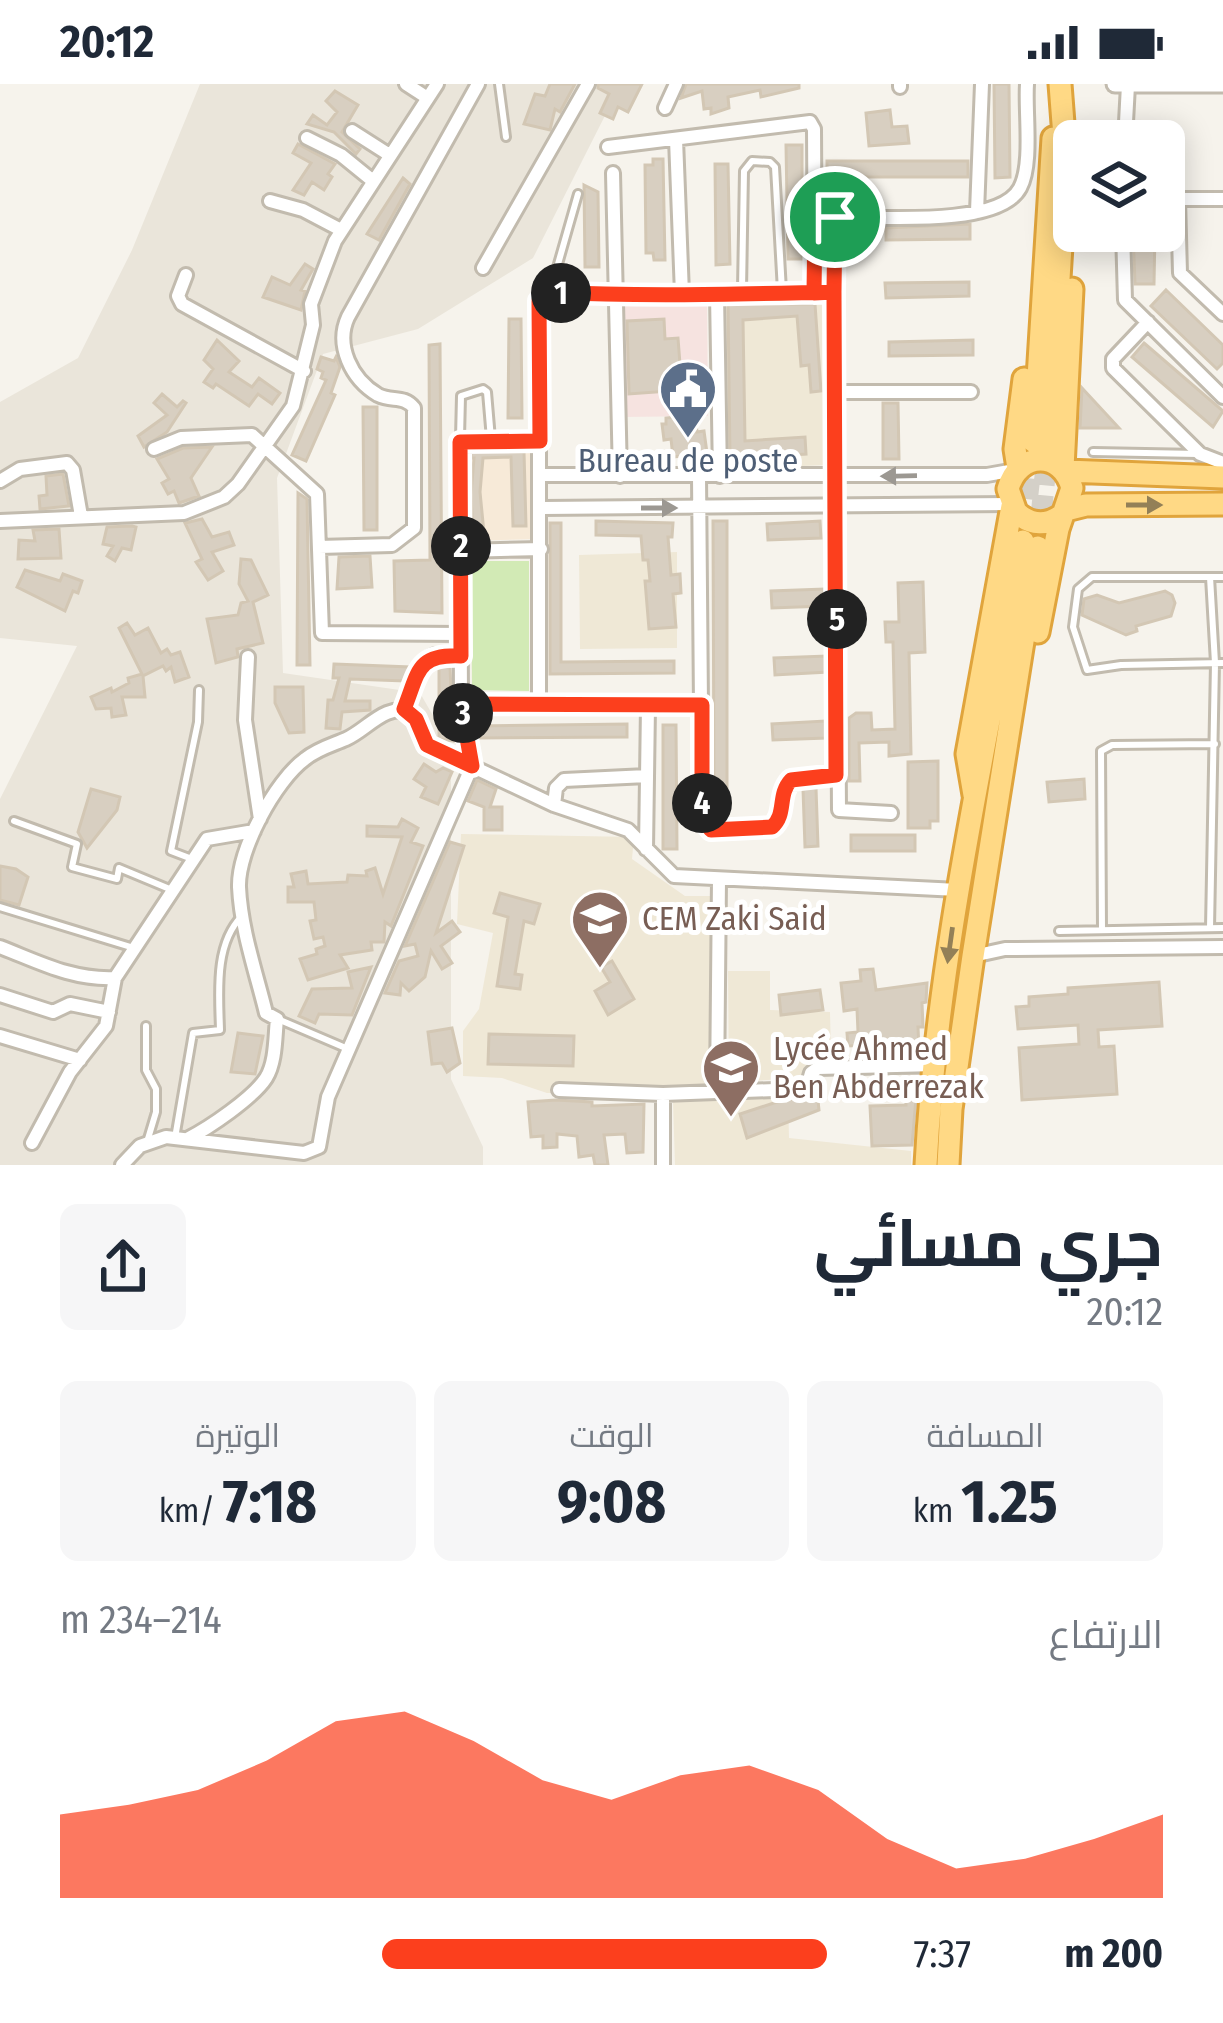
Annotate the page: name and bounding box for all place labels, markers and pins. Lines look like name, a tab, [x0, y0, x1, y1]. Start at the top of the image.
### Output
pin	[784, 166, 886, 268]
pin: 1	[531, 263, 591, 323]
public building icon: Bureau de poste	[657, 358, 719, 440]
place label: Bureau de poste	[578, 441, 798, 481]
pin: 2	[431, 516, 491, 576]
pin: 5	[807, 589, 867, 649]
pin: 3	[433, 683, 493, 743]
pin: 4	[672, 773, 732, 833]
school or university icon: CEM Zaki Said	[569, 888, 631, 970]
place label: CEM Zaki Said	[642, 899, 827, 939]
place label: Lycée Ahmed Ben Abderrezak	[773, 1029, 984, 1107]
school or university icon: Lycée Ahmed Ben Abderrezak	[700, 1037, 762, 1119]

